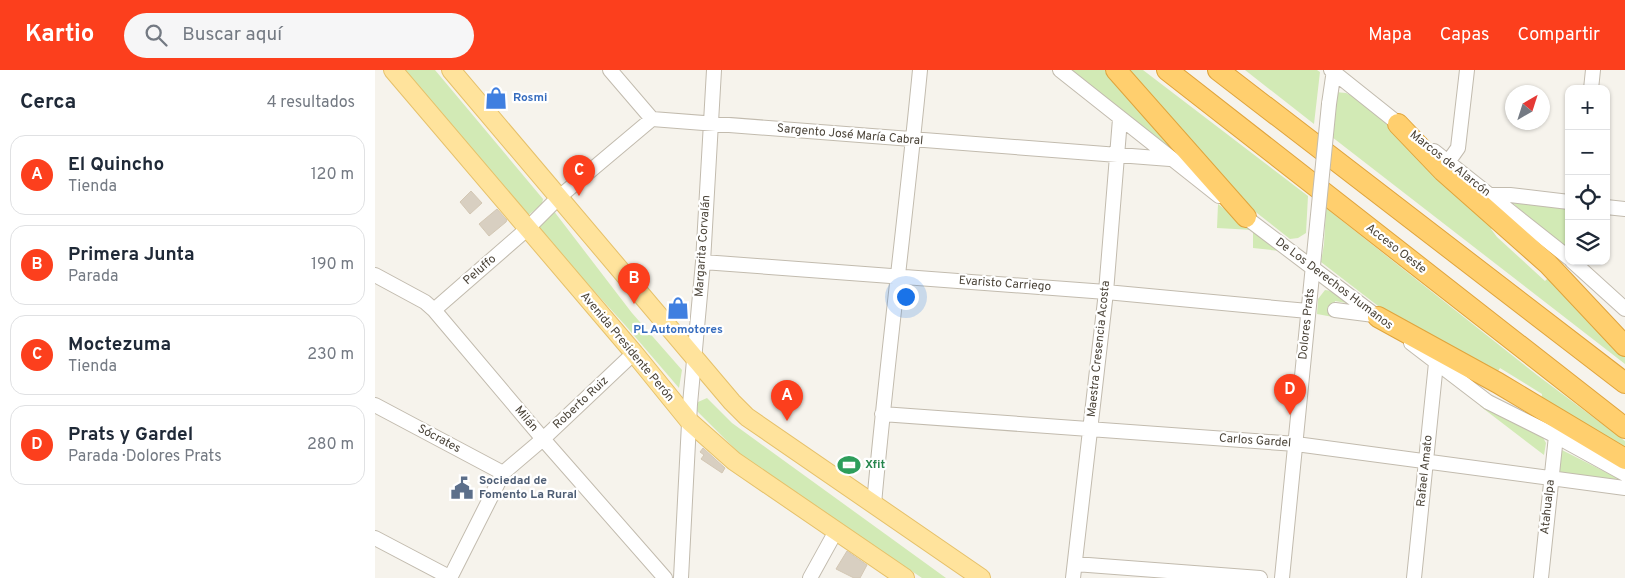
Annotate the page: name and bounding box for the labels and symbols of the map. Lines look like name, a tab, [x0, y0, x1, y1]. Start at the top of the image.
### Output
shop icon: Rosmi	[483, 85, 509, 111]
north arrow	[1505, 85, 1550, 130]
place label: Rosmi	[513, 90, 547, 106]
street label: Sargento José María Cabral	[776, 121, 924, 149]
street label: Marcos de Alarcón	[1406, 127, 1494, 201]
pin: C	[563, 155, 595, 196]
street label: Margarita Corvalán	[691, 194, 715, 298]
street label: Acceso Oeste	[1362, 220, 1430, 278]
street label: De Los Derechos Humanos	[1272, 234, 1396, 334]
street label: Peluffo	[460, 251, 500, 289]
pin: B	[618, 263, 650, 304]
street label: Evaristo Carriego	[958, 273, 1052, 295]
street label: Maestra Cresencia Acosta	[1084, 280, 1114, 418]
your location	[893, 284, 919, 310]
street label: Dolores Prats	[1295, 287, 1319, 361]
street label: Avenida Presidente Perón	[576, 289, 678, 405]
shop icon: PL Automotores	[665, 295, 691, 321]
place label: PL Automotores	[633, 322, 723, 338]
street label: Roberto Ruiz	[550, 373, 612, 433]
pin: D	[1274, 374, 1306, 415]
pin: A	[771, 380, 803, 421]
street label: Milán	[511, 403, 541, 435]
street label: Sócrates	[415, 421, 463, 457]
street label: Carlos Gardel	[1218, 430, 1292, 452]
street label: Rafael Amato	[1413, 434, 1437, 508]
sports icon: Xfit	[836, 452, 862, 478]
place label: Xfit	[865, 457, 885, 473]
place label: Sociedad de Fomento La Rural	[479, 473, 577, 503]
public building icon: Sociedad de Fomento La Rural	[449, 475, 475, 501]
street label: Atahualpa	[1537, 479, 1559, 535]

